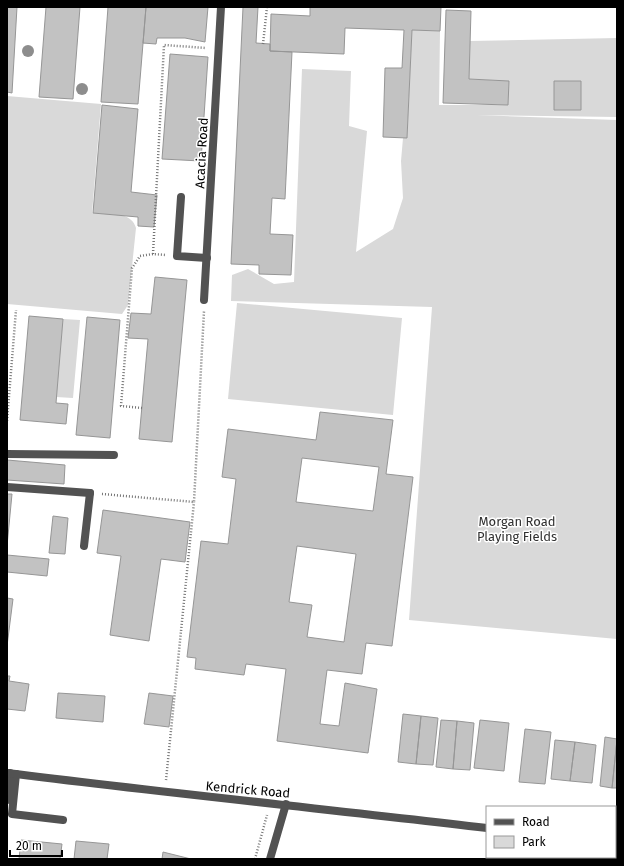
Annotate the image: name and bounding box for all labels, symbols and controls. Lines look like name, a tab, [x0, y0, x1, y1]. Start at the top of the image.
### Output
street label: Acacia Road	[192, 117, 211, 189]
park label: Morgan Road Playing Fields	[477, 514, 557, 544]
street label: Kendrick Road	[205, 778, 291, 801]
legend	[486, 806, 616, 858]
text: Road	[522, 815, 550, 829]
scale bar	[10, 832, 62, 858]
text: Park	[522, 835, 546, 849]
text: 20 m	[16, 839, 42, 853]

